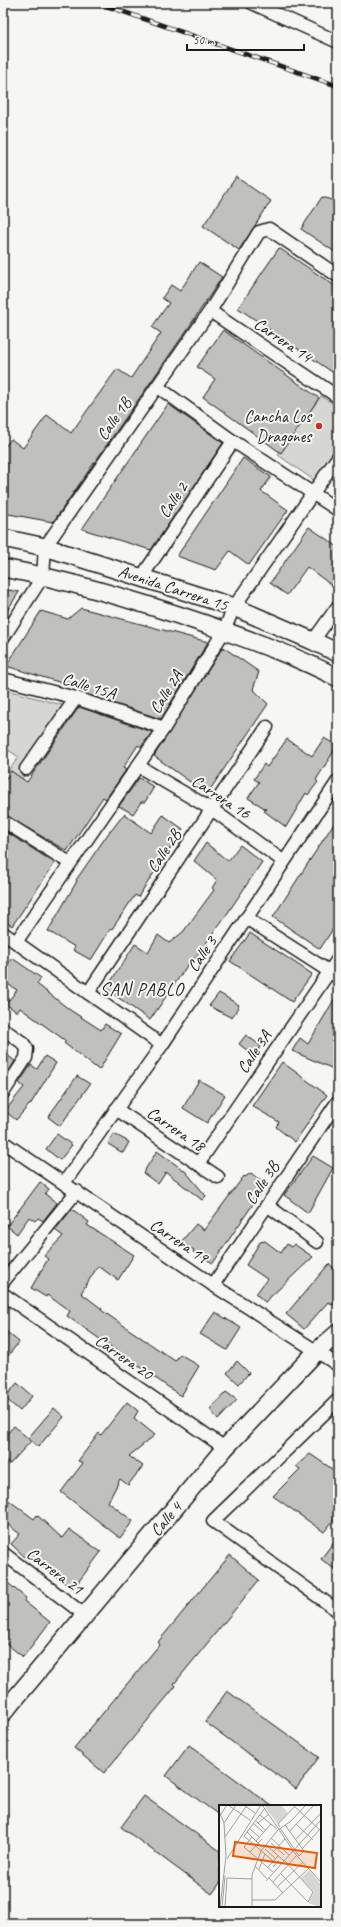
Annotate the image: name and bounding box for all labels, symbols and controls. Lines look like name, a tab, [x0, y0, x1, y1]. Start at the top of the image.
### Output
scale bar	[187, 26, 304, 52]
text: 50 m	[193, 32, 215, 48]
street label: Carrera 14	[250, 313, 318, 368]
street label: Calle 1B	[92, 393, 137, 444]
place label: Cancha Los Dragones	[244, 406, 313, 447]
marker: Cancha Los Dragones	[314, 421, 324, 431]
street label: Calle 2	[154, 477, 193, 522]
street label: Avenida Carrera 15	[116, 560, 232, 616]
street label: Calle 2A	[145, 665, 188, 718]
street label: Calle 15A	[60, 668, 120, 704]
street label: Carrera 16	[188, 770, 255, 824]
street label: Calle 2B	[142, 825, 187, 876]
street label: Calle 3	[183, 931, 222, 976]
district label: SAN PABLO	[100, 978, 185, 1000]
street label: Calle 3A	[232, 1025, 277, 1077]
street label: Carrera 18	[143, 1102, 211, 1157]
street label: Calle 3B	[240, 1157, 285, 1208]
street label: Carrera 19	[146, 1214, 213, 1269]
street label: Carrera 20	[91, 1330, 158, 1385]
street label: Calle 4	[146, 1496, 188, 1540]
street label: Carrera 21	[22, 1543, 89, 1600]
inset map	[219, 1805, 321, 1907]

